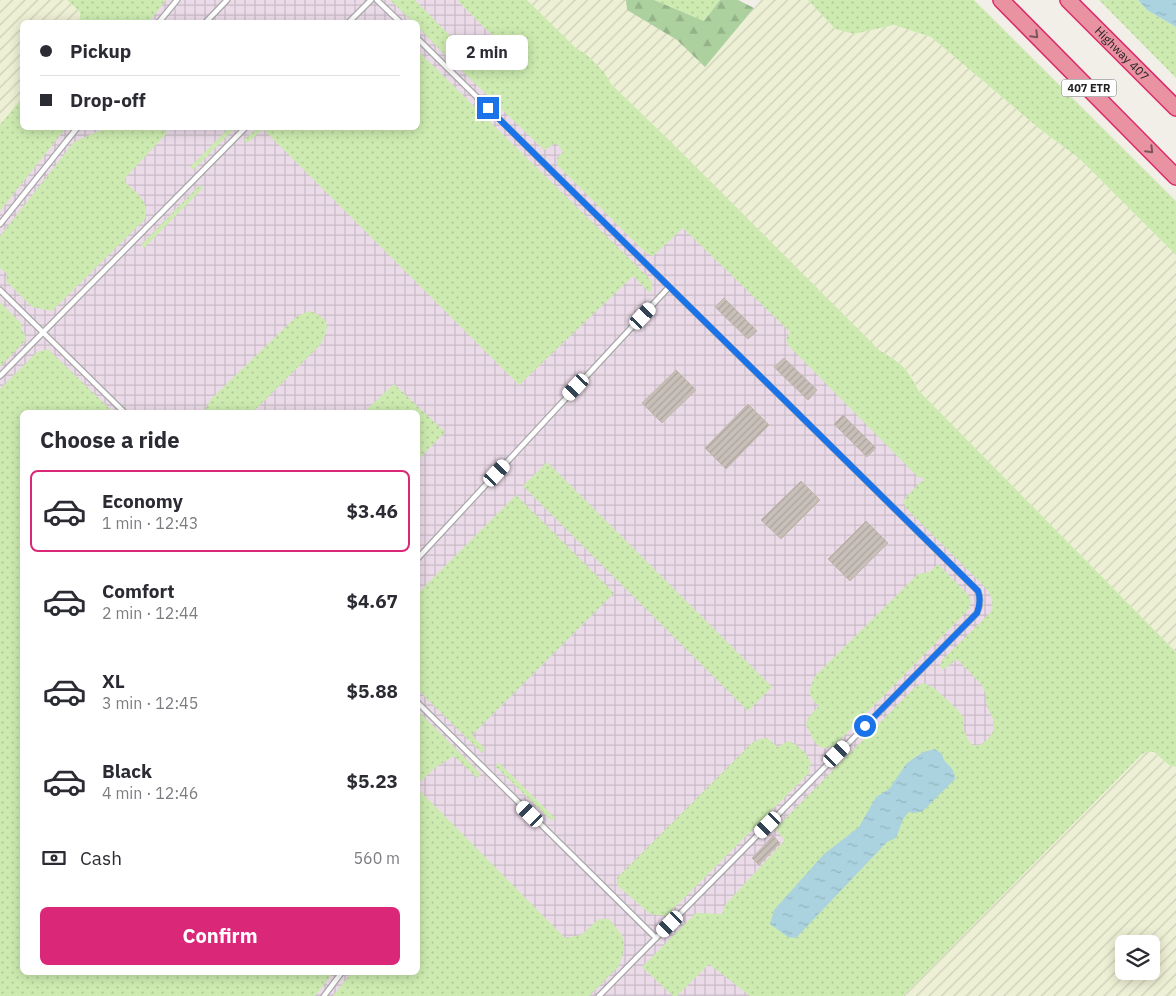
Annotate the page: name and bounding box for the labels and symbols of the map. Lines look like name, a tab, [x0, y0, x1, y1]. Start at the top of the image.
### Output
street label: Highway 407	[1092, 23, 1152, 84]
one-way arrow	[1030, 29, 1039, 38]
callout: 2 min	[447, 36, 529, 70]
road number: 407 ETR	[1062, 80, 1116, 96]
route end	[477, 97, 499, 119]
one-way arrow	[1144, 144, 1153, 153]
car	[627, 300, 658, 332]
car	[560, 371, 591, 403]
car	[481, 457, 512, 489]
route start	[854, 715, 876, 737]
car	[821, 738, 852, 770]
car	[513, 798, 546, 830]
car	[752, 809, 783, 841]
car	[654, 908, 685, 940]

